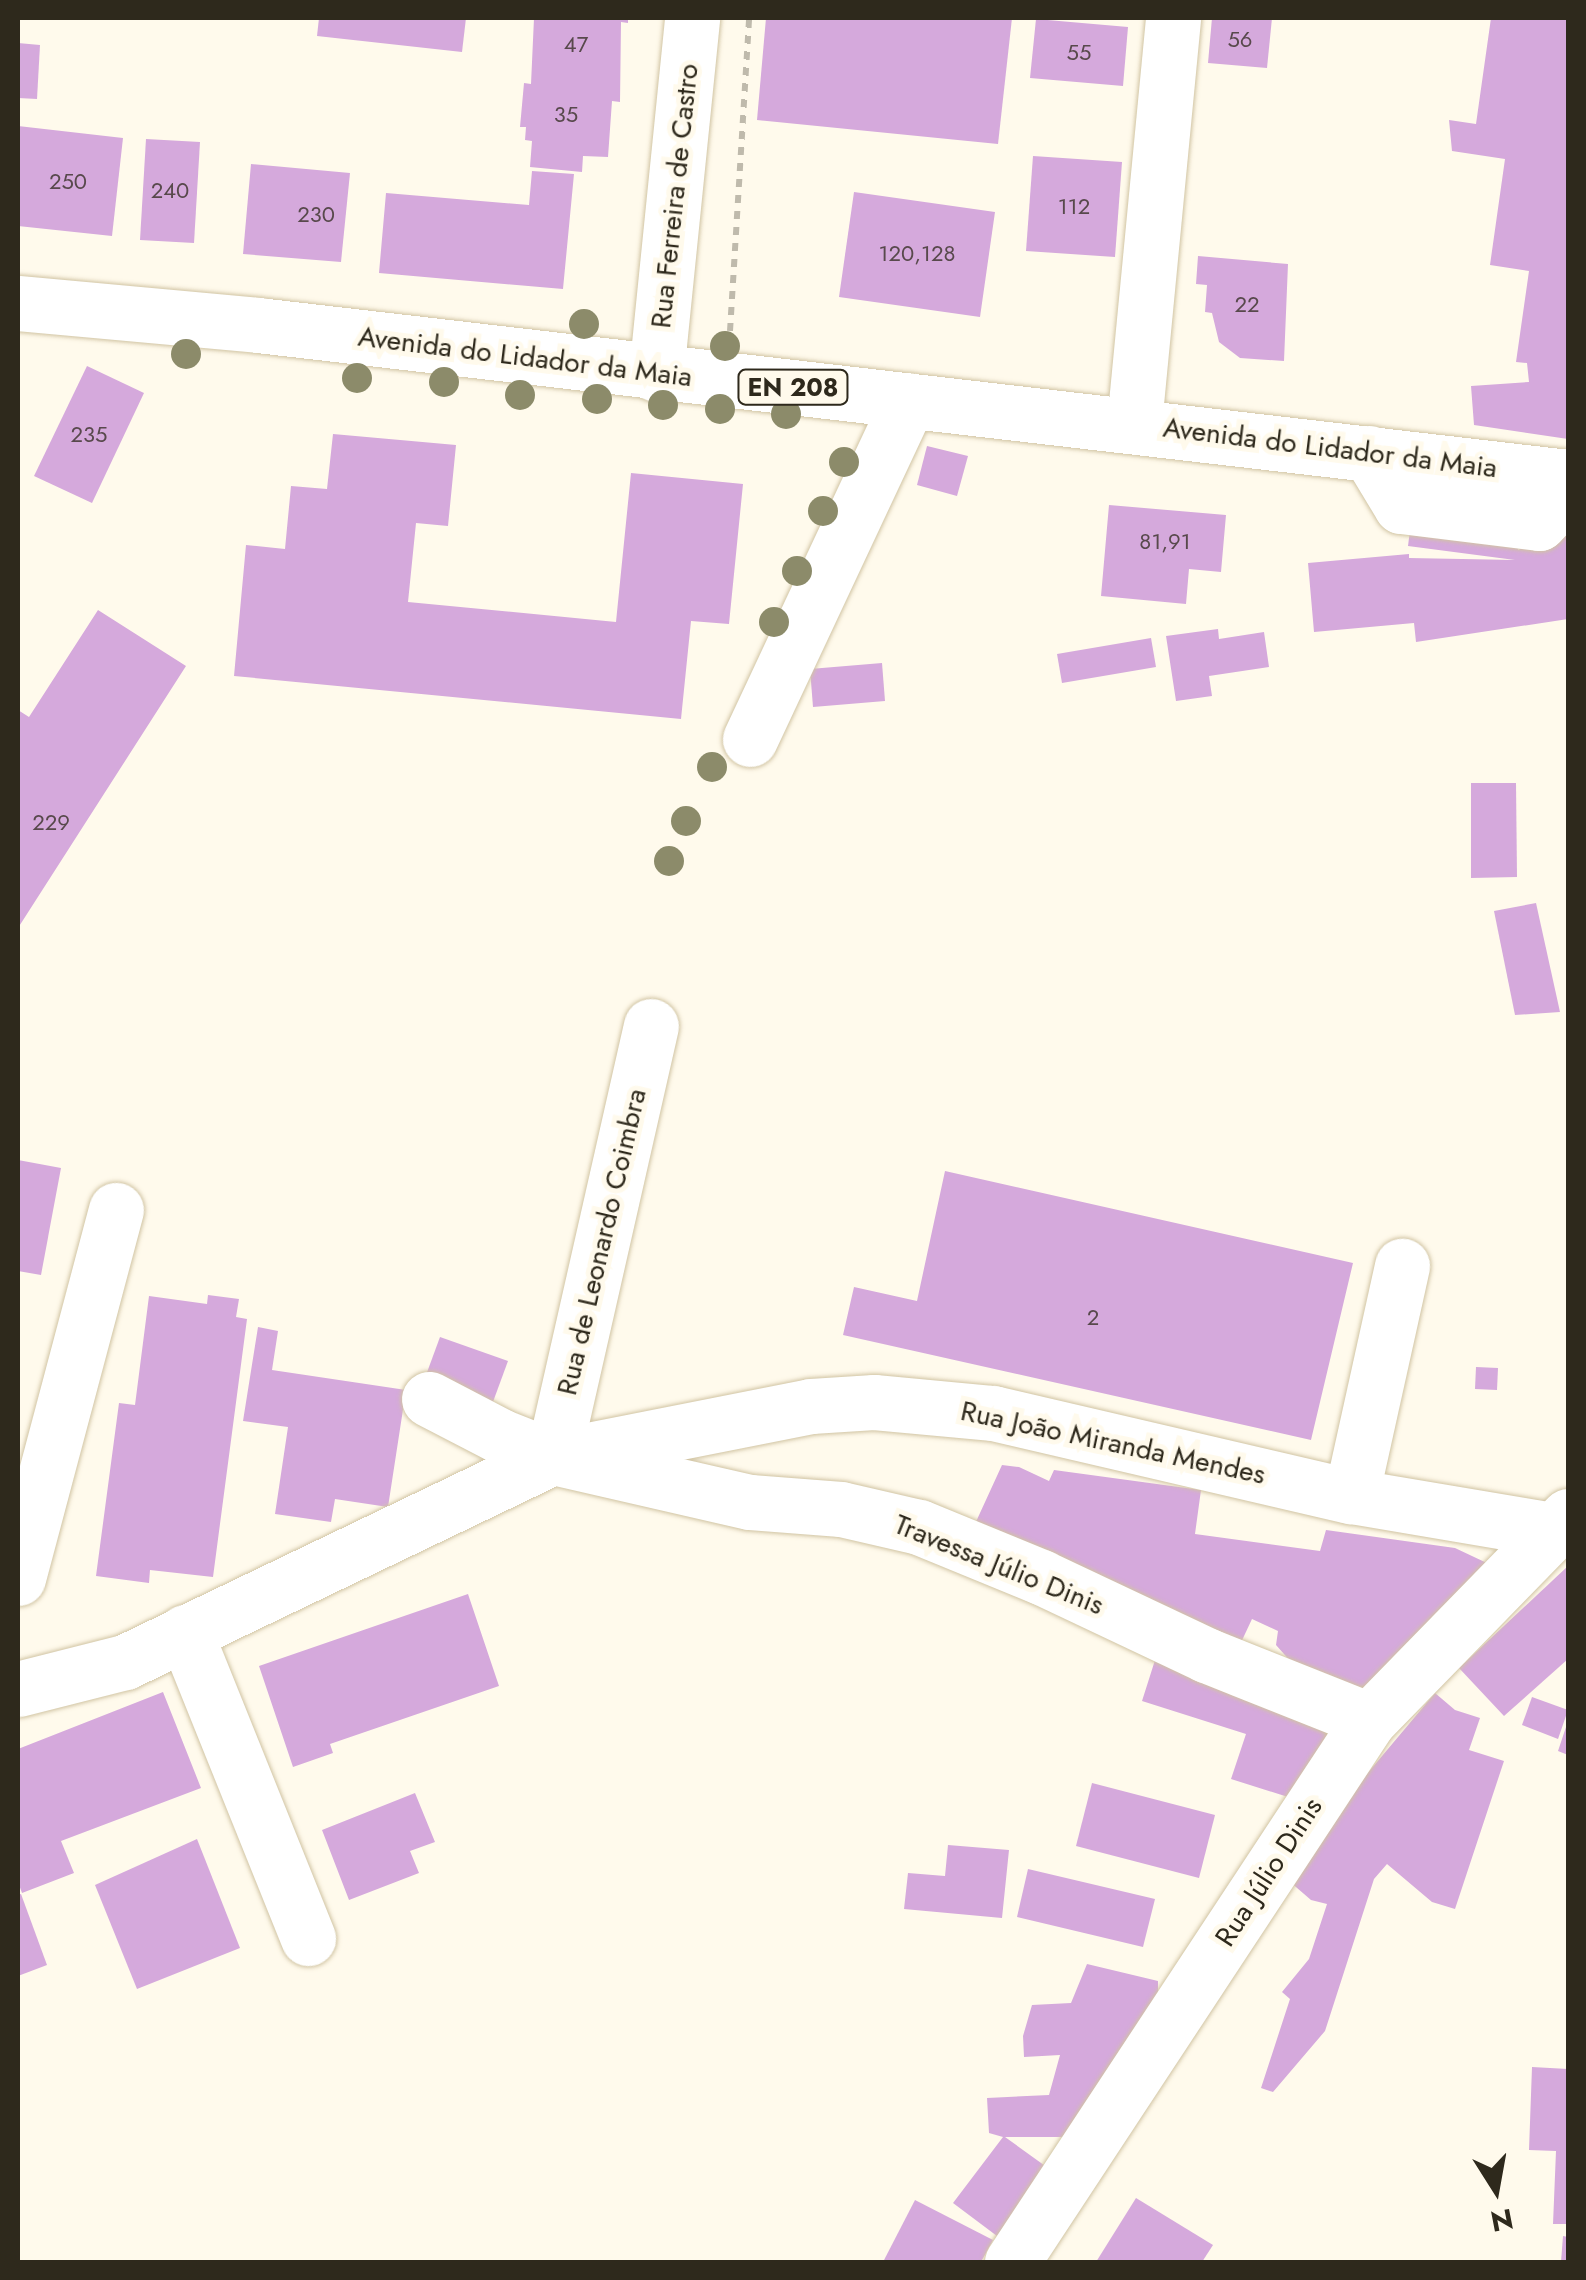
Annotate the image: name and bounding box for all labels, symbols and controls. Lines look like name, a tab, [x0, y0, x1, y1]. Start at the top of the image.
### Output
house number: 56	[1227, 27, 1253, 53]
house number: 47	[564, 32, 588, 58]
house number: 55	[1067, 40, 1091, 66]
street label: Rua Ferreira de Castro	[644, 62, 706, 330]
house number: 35	[554, 102, 578, 128]
house number: 250	[49, 169, 87, 195]
house number: 240	[151, 178, 189, 204]
house number: 112	[1058, 194, 1090, 220]
house number: 230	[297, 202, 335, 228]
house number: 120,128	[879, 241, 955, 267]
house number: 22	[1234, 292, 1260, 318]
street label: Avenida do Lidador da Maia	[356, 320, 694, 394]
road number: EN 208	[736, 367, 850, 407]
street label: Avenida do Lidador da Maia	[1161, 411, 1499, 485]
house number: 235	[71, 422, 107, 448]
house number: 81,91	[1139, 529, 1191, 555]
house number: 229	[32, 810, 70, 836]
street label: Rua de Leonardo Coimbra	[550, 1086, 654, 1398]
house number: 2	[1087, 1305, 1099, 1331]
street label: Rua João Miranda Mendes	[958, 1394, 1268, 1492]
street label: Travessa Júlio Dinis	[889, 1508, 1109, 1622]
street label: Rua Júlio Dinis	[1208, 1791, 1330, 1953]
north arrow	[1446, 2140, 1546, 2240]
text: N	[1487, 2198, 1517, 2242]

